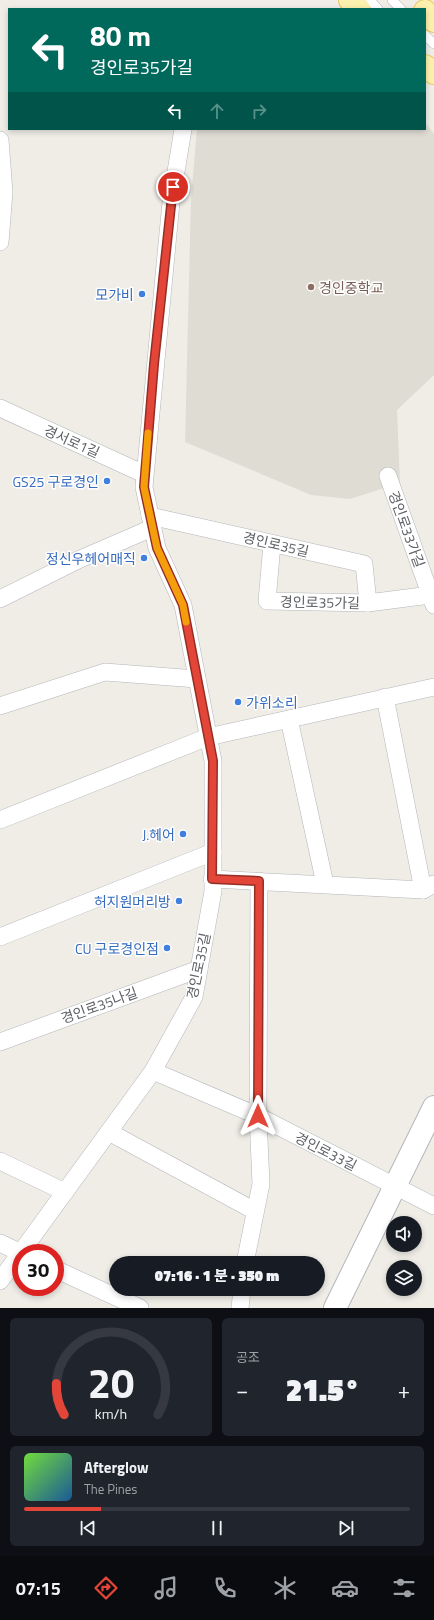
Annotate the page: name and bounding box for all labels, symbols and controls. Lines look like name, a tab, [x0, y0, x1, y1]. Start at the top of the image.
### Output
text: 80 m	[90, 14, 151, 57]
icon: left	[24, 24, 76, 76]
text: 경인로35가길	[90, 54, 193, 81]
icon: left	[164, 100, 186, 122]
icon: ahead	[206, 100, 228, 122]
icon: right	[248, 100, 270, 122]
pin	[156, 170, 190, 204]
icon: arrive	[162, 176, 184, 198]
place label: 경인중학교	[319, 277, 384, 298]
marker: 경인중학교	[306, 282, 316, 292]
place label: 모가비	[95, 284, 134, 305]
marker: 모가비	[137, 289, 147, 299]
street label: 경서로1길	[41, 419, 103, 463]
place label: GS25 구로경인	[13, 471, 99, 492]
marker: GS25 구로경인	[102, 476, 112, 486]
street label: 경인로33가길	[383, 488, 431, 570]
street label: 경인로35길	[241, 526, 311, 562]
place label: 정신우헤어매직	[46, 548, 136, 569]
marker: 정신우헤어매직	[139, 553, 149, 563]
street label: 경인로35가길	[280, 591, 360, 613]
place label: 가위소리	[246, 692, 298, 713]
marker: 가위소리	[233, 697, 243, 707]
place label: J.헤어	[142, 824, 175, 845]
marker: J.헤어	[178, 829, 188, 839]
place label: 허지원머리방	[94, 891, 171, 912]
marker: 허지원머리방	[174, 896, 184, 906]
street label: 경인로35길	[181, 931, 215, 1001]
place label: CU 구로경인점	[75, 938, 159, 959]
marker: CU 구로경인점	[162, 943, 172, 953]
street label: 경인로35나길	[58, 981, 140, 1029]
position arrow	[237, 1095, 279, 1137]
street label: 경인로33길	[291, 1126, 361, 1176]
map controls	[386, 1216, 422, 1296]
button: sound	[386, 1216, 422, 1252]
speed limit sign: 30	[12, 1244, 64, 1296]
button: layers	[386, 1260, 422, 1296]
text: 07:16 · 1 분 · 350 m	[155, 1264, 279, 1287]
text: 공조	[236, 1347, 260, 1367]
text: 20	[88, 1351, 134, 1414]
text: 21.5°	[286, 1367, 360, 1413]
text: −	[236, 1373, 248, 1407]
text: +	[398, 1373, 410, 1407]
text: km/h	[95, 1403, 127, 1425]
text: Afterglow	[84, 1456, 149, 1479]
text: The Pines	[84, 1479, 137, 1499]
icon: previous	[77, 1517, 99, 1539]
icon: pause	[206, 1517, 228, 1539]
icon: next	[335, 1517, 357, 1539]
icon: directions	[92, 1574, 120, 1602]
icon: music	[152, 1574, 180, 1602]
icon: phone	[211, 1574, 239, 1602]
icon: climate	[271, 1574, 299, 1602]
icon: car	[331, 1574, 359, 1602]
icon: filters	[390, 1574, 418, 1602]
text: 07:15	[16, 1575, 61, 1602]

